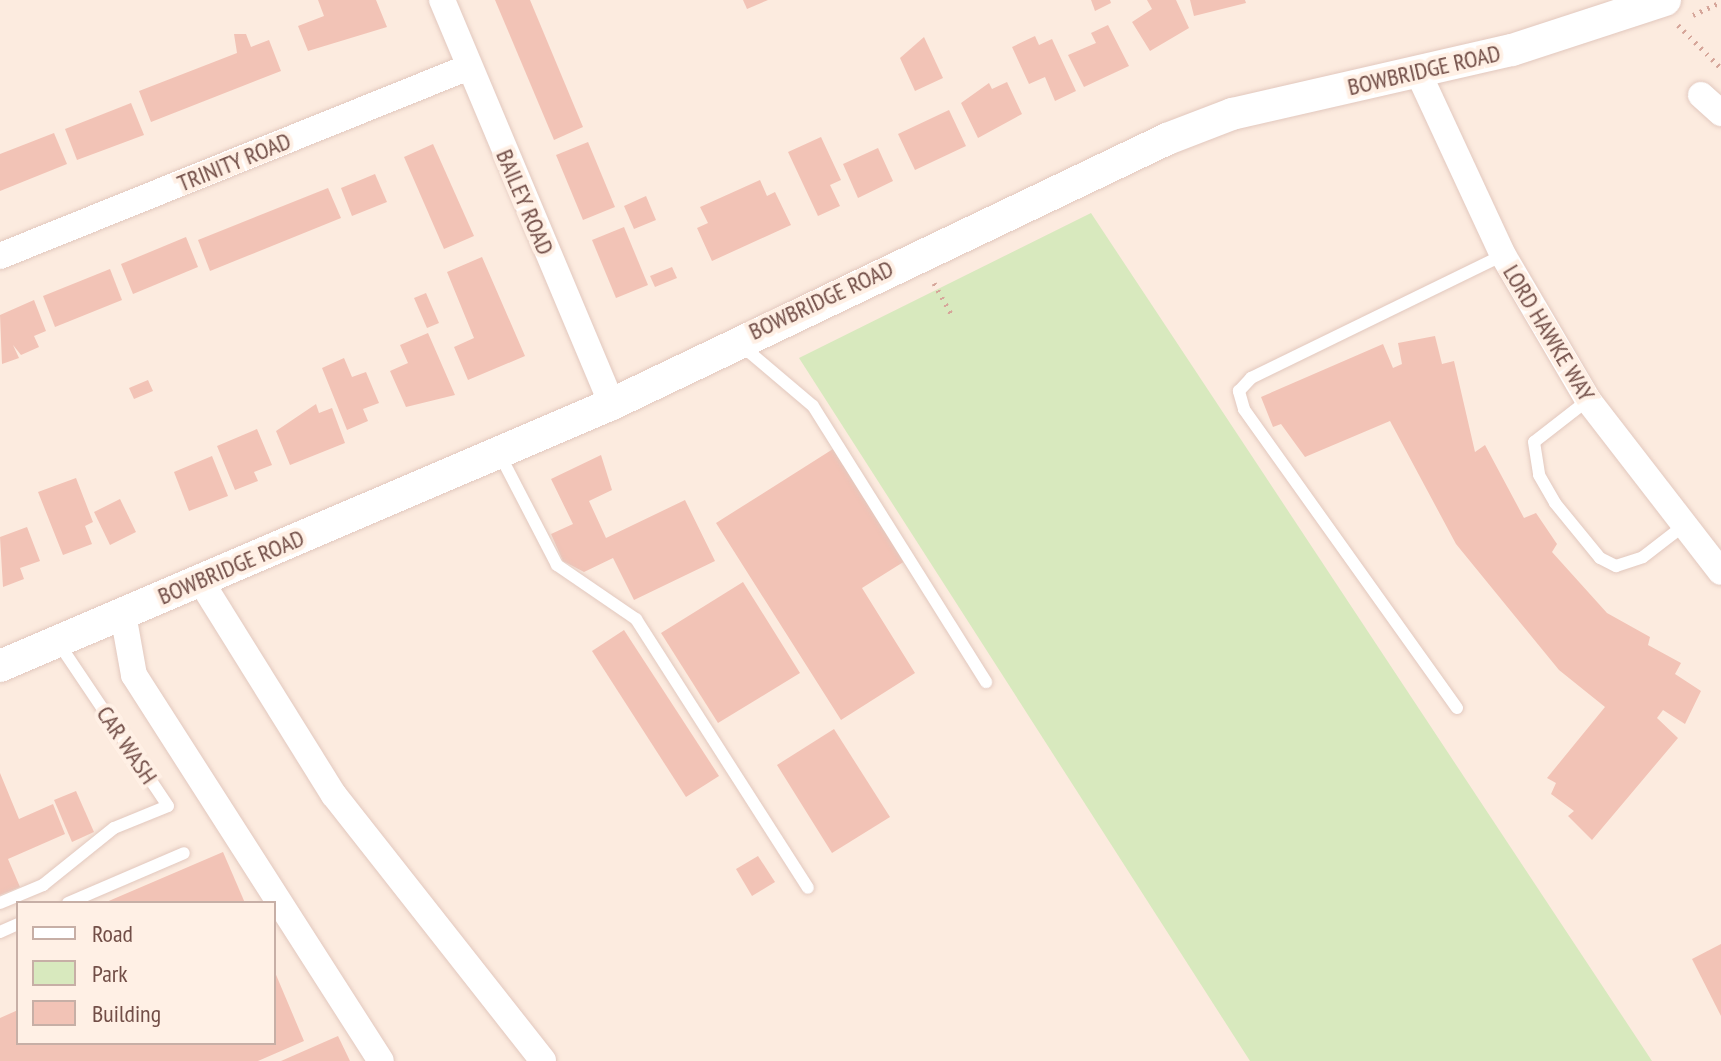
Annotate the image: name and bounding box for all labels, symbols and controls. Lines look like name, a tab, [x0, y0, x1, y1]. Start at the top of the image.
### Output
street label: BOWBRIDGE ROAD	[1345, 38, 1503, 102]
street label: TRINITY ROAD	[173, 126, 295, 198]
street label: BAILEY ROAD	[490, 145, 560, 259]
street label: BOWBRIDGE ROAD	[744, 254, 898, 346]
street label: LORD HAWKE WAY	[1497, 259, 1601, 407]
street label: BOWBRIDGE ROAD	[154, 523, 308, 611]
street label: CAR WASH	[90, 700, 164, 790]
legend	[16, 901, 276, 1045]
text: Road	[92, 918, 133, 949]
text: Park	[92, 958, 128, 989]
text: Building	[92, 998, 161, 1029]

